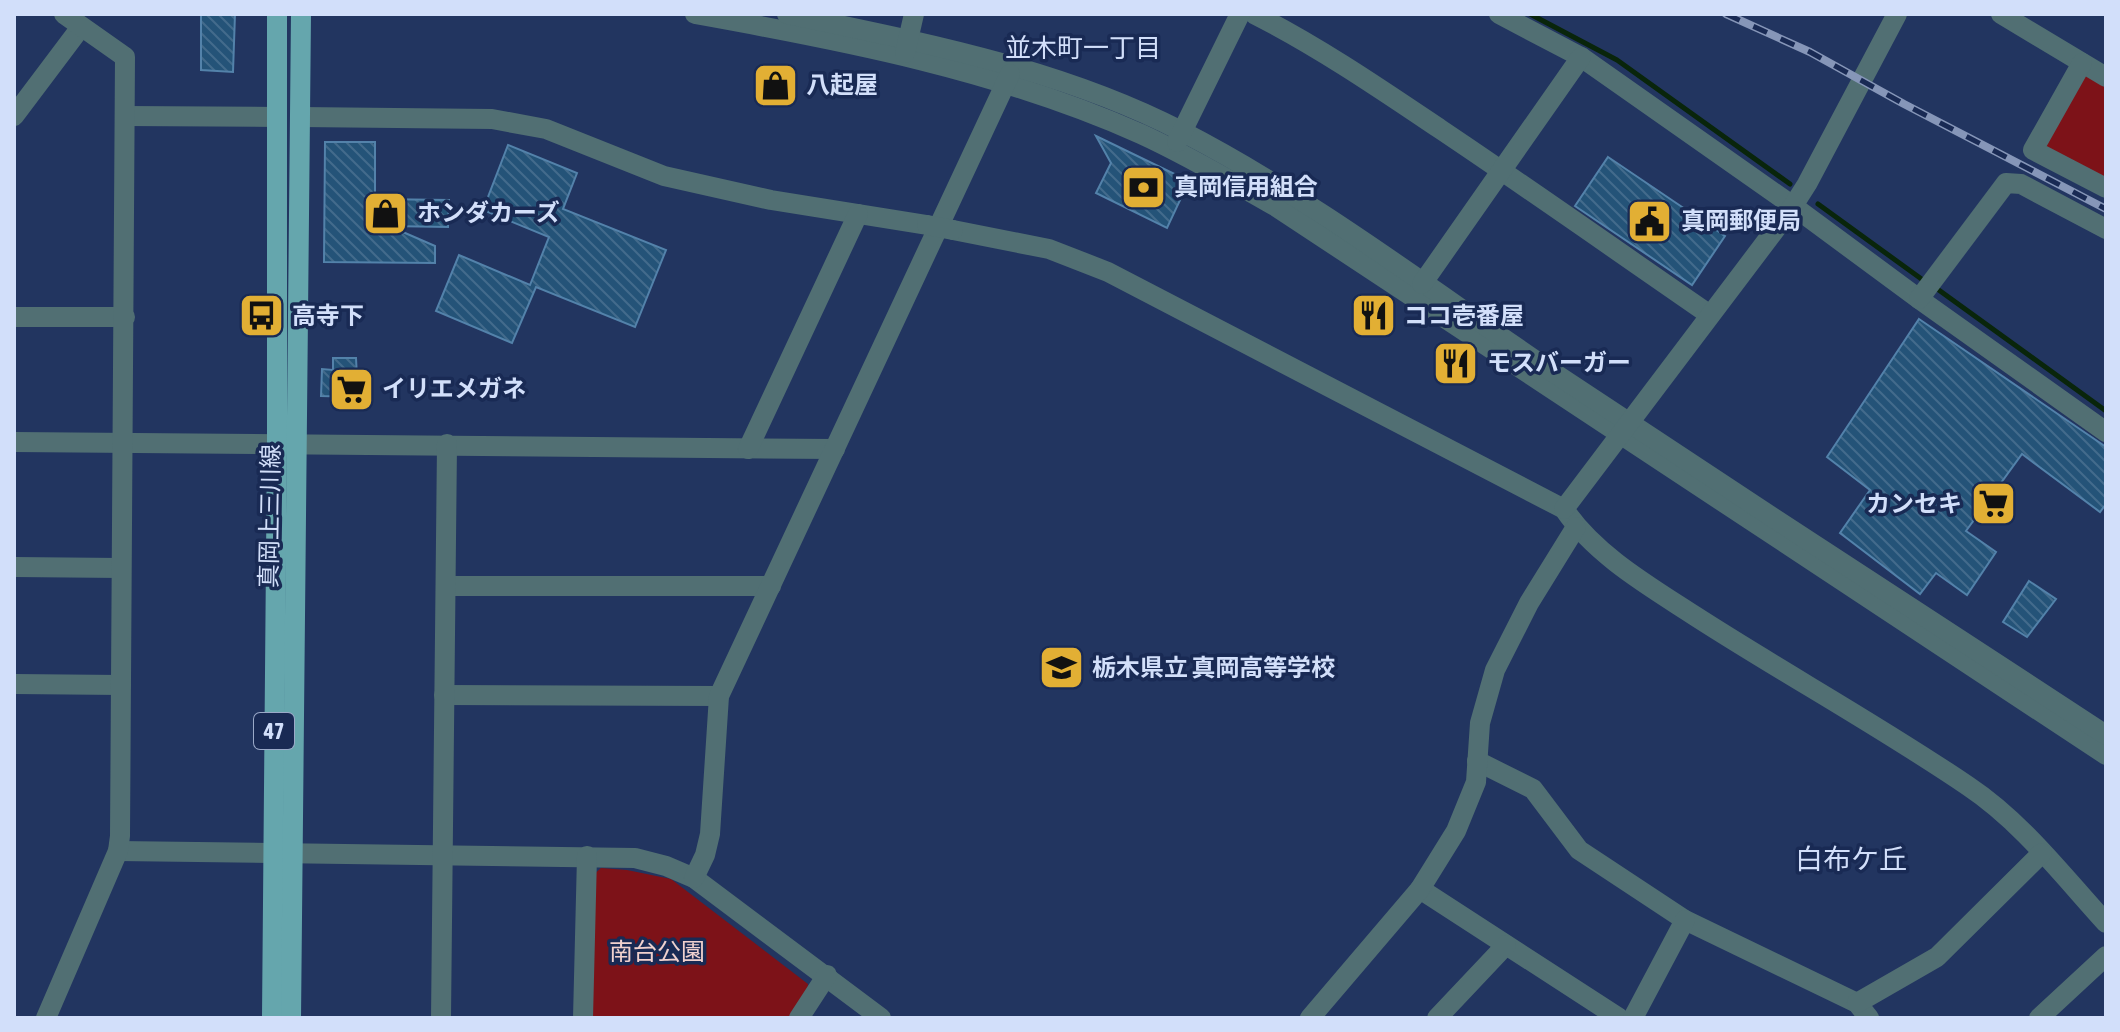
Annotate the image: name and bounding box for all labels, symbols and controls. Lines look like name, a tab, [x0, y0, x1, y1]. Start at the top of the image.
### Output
district label: 並木町一丁目	[1005, 33, 1161, 63]
shop icon: 八起屋	[751, 61, 799, 109]
place label: 八起屋	[806, 71, 878, 98]
bank icon: 真岡信用組合	[1119, 163, 1167, 211]
place label: 真岡信用組合	[1174, 173, 1318, 200]
shop icon: ホンダカーズ	[362, 189, 410, 237]
public building icon: 真岡郵便局	[1626, 197, 1674, 245]
place label: ホンダカーズ	[417, 199, 560, 226]
place label: 真岡郵便局	[1681, 207, 1801, 234]
bus stop icon: 高寺下	[237, 292, 285, 340]
restaurant icon: ココ壱番屋	[1349, 292, 1397, 340]
place label: 高寺下	[292, 302, 364, 329]
place label: ココ壱番屋	[1404, 302, 1524, 329]
restaurant icon: モスバーガー	[1432, 339, 1480, 387]
place label: モスバーガー	[1487, 349, 1631, 376]
supermarket icon: イリエメガネ	[327, 365, 375, 413]
place label: イリエメガネ	[382, 375, 526, 402]
street label: 真岡上三川線	[255, 444, 284, 588]
supermarket icon: カンセキ	[1969, 480, 2017, 528]
place label: カンセキ	[1866, 490, 1962, 517]
school or university icon: 栃木県立 真岡高等学校	[1037, 644, 1085, 692]
place label: 栃木県立 真岡高等学校	[1092, 654, 1335, 681]
road number: 47	[254, 713, 294, 749]
district label: 白布ケ丘	[1795, 843, 1907, 875]
park label: 南台公園	[609, 938, 705, 965]

